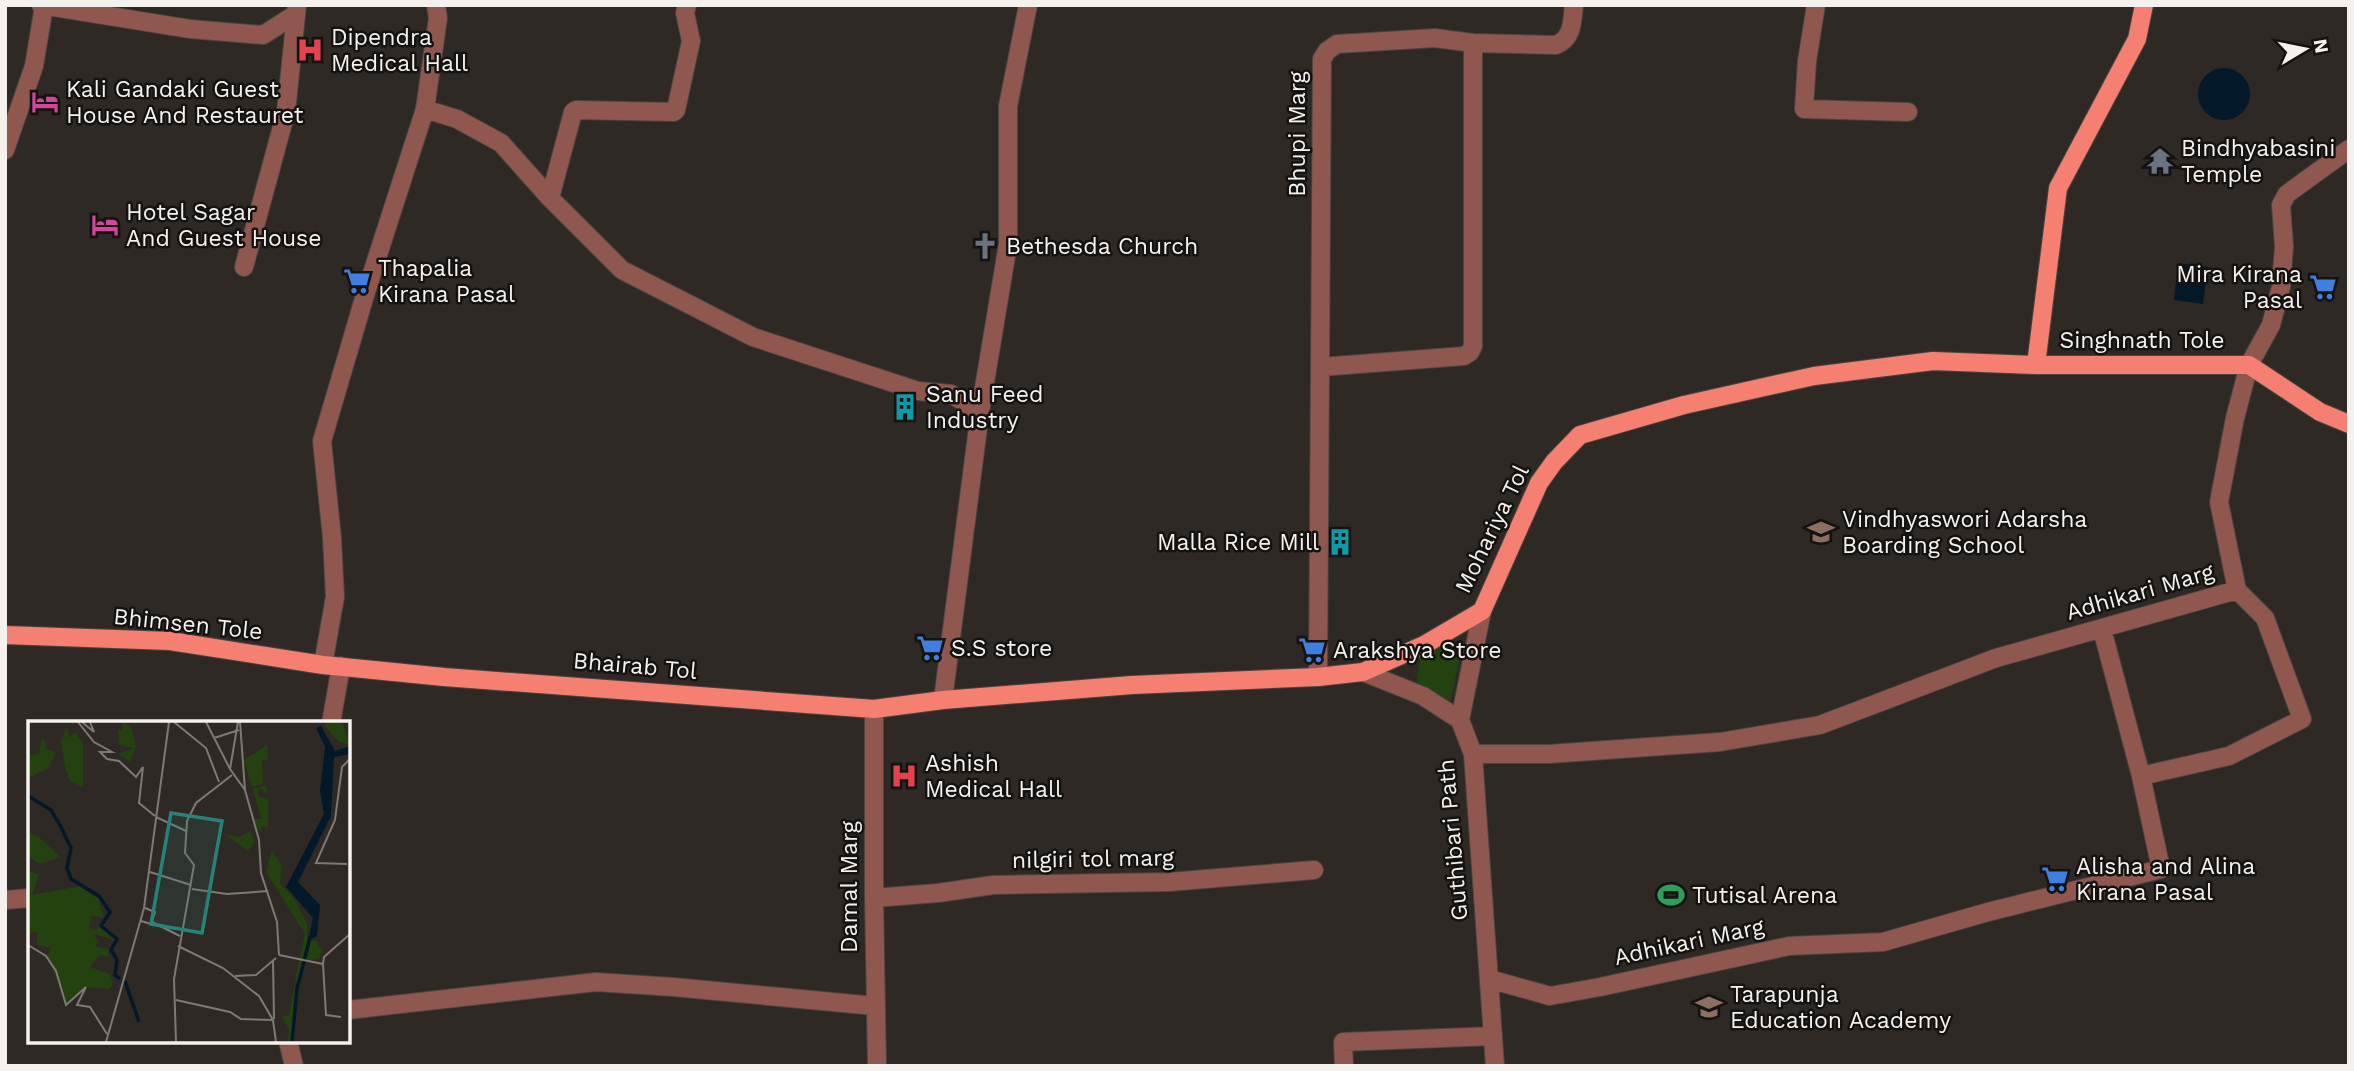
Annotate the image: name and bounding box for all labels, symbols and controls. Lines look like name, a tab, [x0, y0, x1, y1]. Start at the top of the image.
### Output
north arrow	[2270, 14, 2340, 84]
place label: Dipendra Medical Hall	[331, 24, 468, 77]
hospital icon: Dipendra Medical Hall	[295, 35, 325, 65]
text: N	[2309, 37, 2334, 55]
street label: Bhupi Marg	[1284, 71, 1311, 197]
place label: Kali Gandaki Guest House And Restauret	[66, 76, 304, 129]
hotel icon: Kali Gandaki Guest House And Restauret	[30, 87, 60, 117]
place label: Bindhyabasini Temple	[2181, 135, 2335, 188]
temple icon: Bindhyabasini Temple	[2145, 146, 2175, 176]
place label: Hotel Sagar And Guest House	[126, 199, 321, 252]
hotel icon: Hotel Sagar And Guest House	[90, 210, 120, 240]
church icon: Bethesda Church	[970, 231, 1000, 261]
place label: Bethesda Church	[1006, 233, 1198, 260]
place label: Thapalia Kirana Pasal	[378, 255, 515, 308]
place label: Mira Kirana Pasal	[2176, 261, 2302, 314]
supermarket icon: Thapalia Kirana Pasal	[342, 266, 372, 296]
supermarket icon: Mira Kirana Pasal	[2308, 272, 2338, 302]
street label: Singhnath Tole	[2060, 327, 2224, 354]
place label: Sanu Feed Industry	[926, 381, 1044, 434]
building icon: Sanu Feed Industry	[890, 392, 920, 422]
street label: Mohariya Tol	[1449, 460, 1535, 598]
place label: Vindhyaswori Adarsha Boarding School	[1842, 506, 2087, 559]
school or university icon: Vindhyaswori Adarsha Boarding School	[1806, 517, 1836, 547]
building icon: Malla Rice Mill	[1325, 527, 1355, 557]
place label: Malla Rice Mill	[1157, 529, 1319, 556]
street label: Adhikari Marg	[2063, 558, 2218, 626]
street label: Bhimsen Tole	[112, 603, 264, 645]
supermarket icon: S.S store	[915, 633, 945, 663]
place label: S.S store	[951, 635, 1052, 662]
supermarket icon: Arakshya Store	[1297, 635, 1327, 665]
place label: Arakshya Store	[1333, 637, 1501, 664]
street label: Bhairab Tol	[572, 647, 698, 685]
inset map	[28, 721, 350, 1043]
place label: Ashish Medical Hall	[925, 750, 1062, 803]
street label: Guthibari Path	[1432, 758, 1474, 922]
hospital icon: Ashish Medical Hall	[889, 761, 919, 791]
street label: Damal Marg	[836, 820, 863, 953]
street label: nilgiri tol marg	[1012, 844, 1175, 874]
place label: Alisha and Alina Kirana Pasal	[2076, 853, 2255, 906]
supermarket icon: Alisha and Alina Kirana Pasal	[2040, 864, 2070, 894]
sports icon: Tutisal Arena	[1656, 880, 1686, 910]
place label: Tutisal Arena	[1692, 882, 1837, 909]
street label: Adhikari Marg	[1612, 913, 1767, 971]
place label: Tarapunja Education Academy	[1730, 981, 1951, 1034]
school or university icon: Tarapunja Education Academy	[1694, 992, 1724, 1022]

